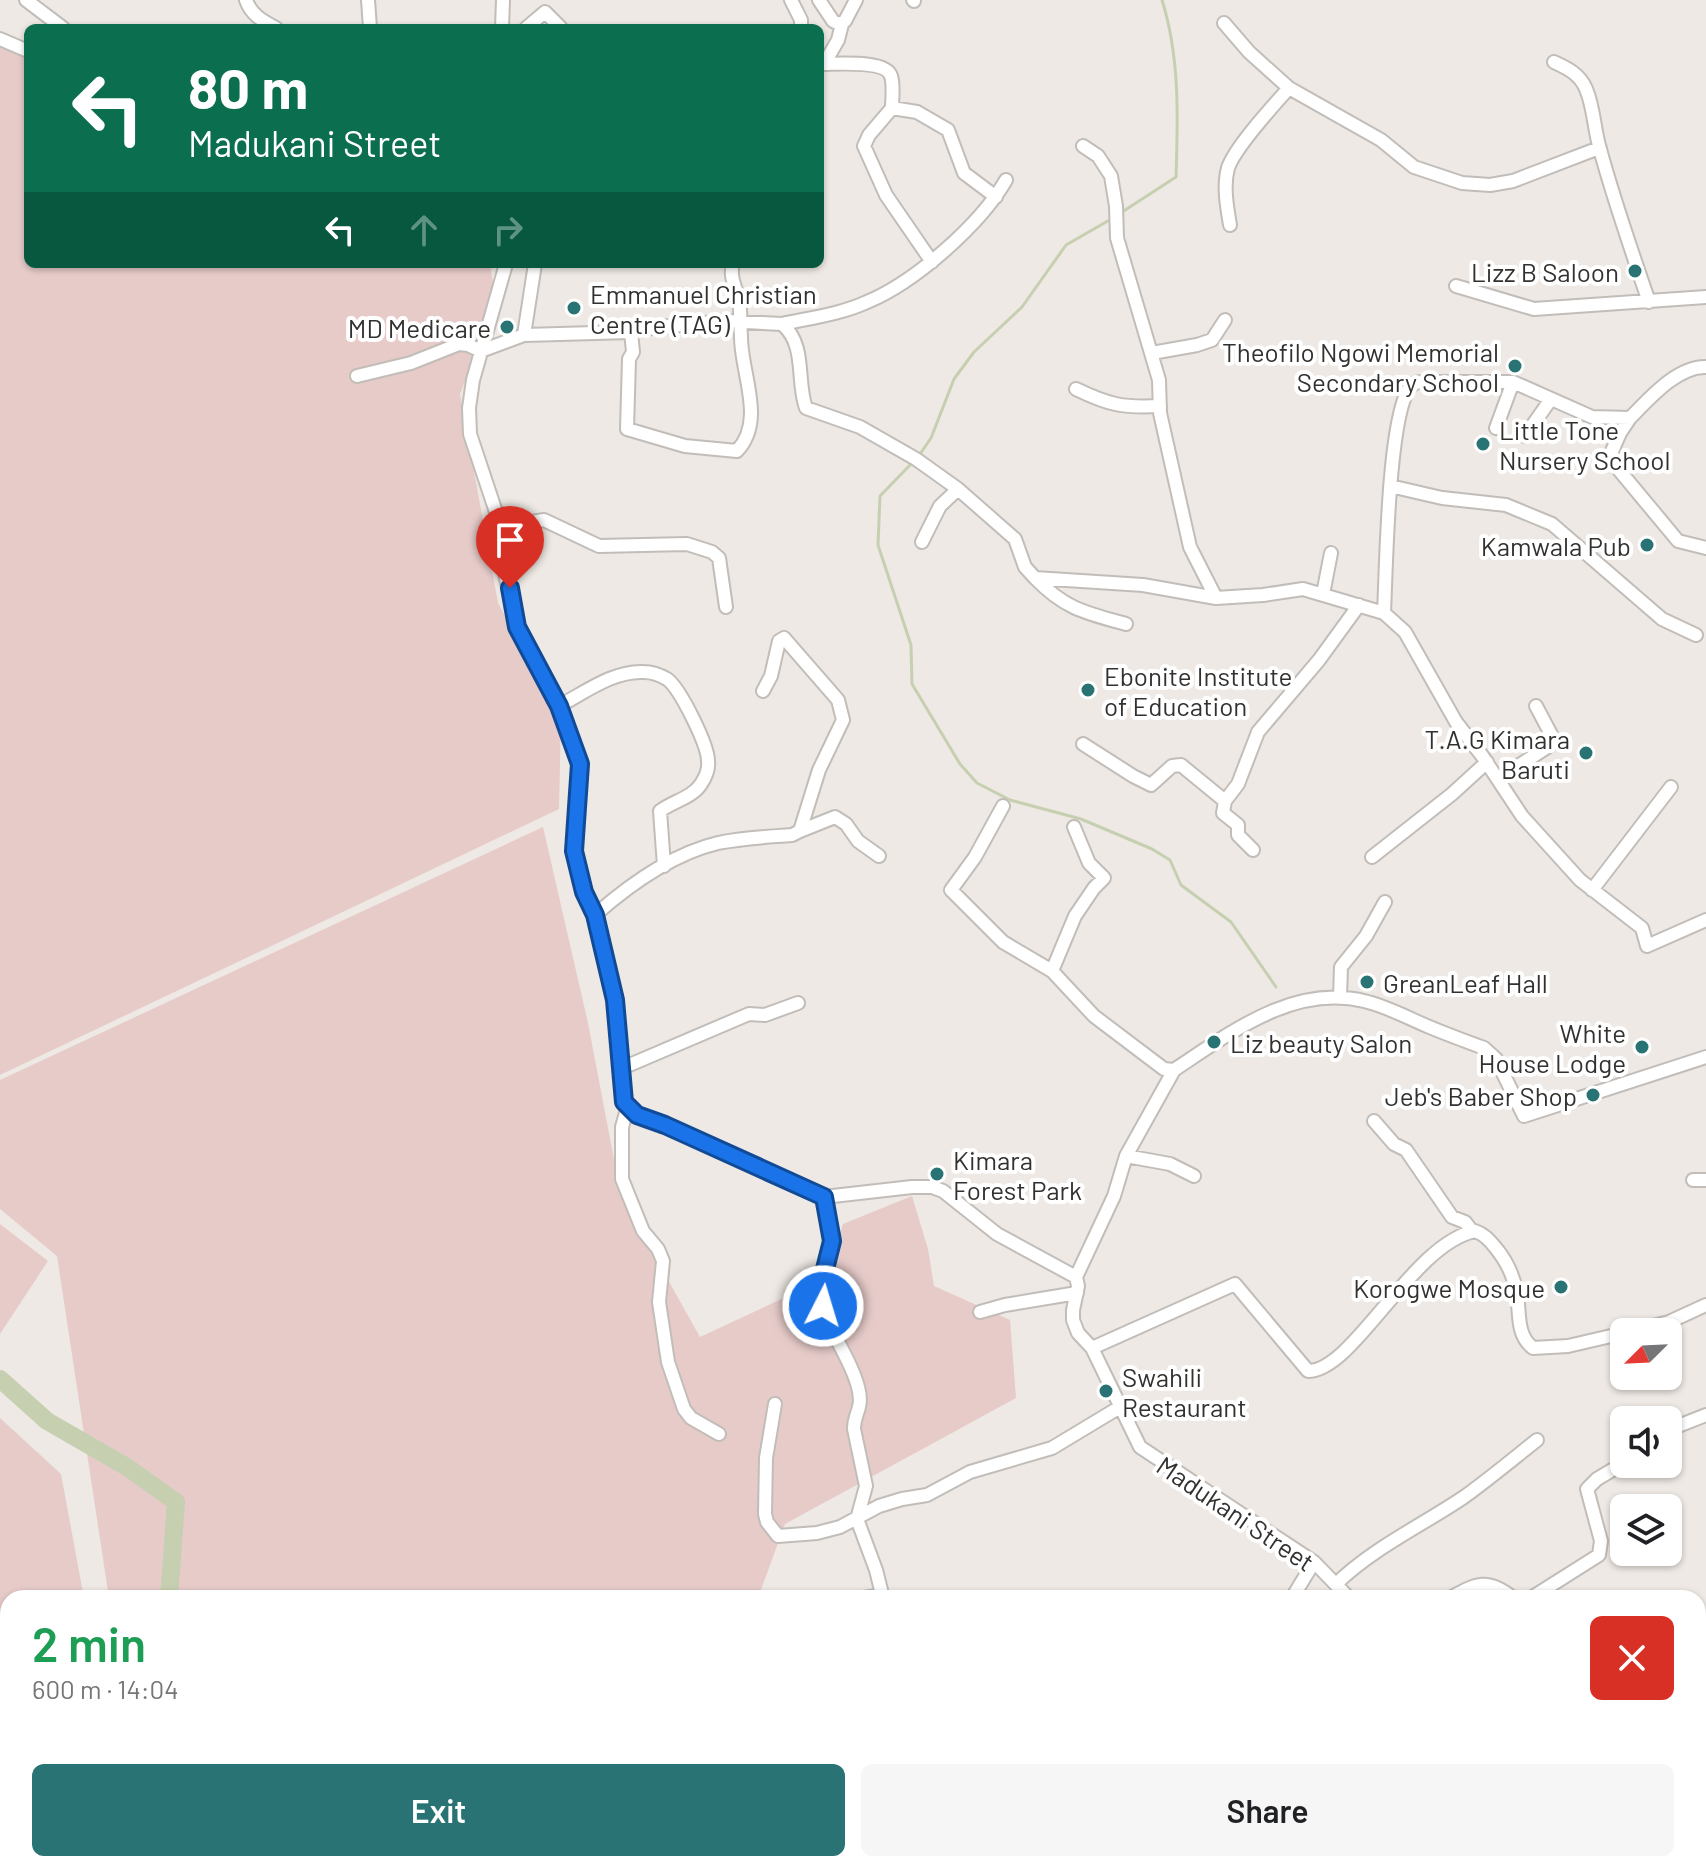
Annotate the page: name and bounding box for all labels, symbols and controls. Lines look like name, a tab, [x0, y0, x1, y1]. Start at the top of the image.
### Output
text: 80 m	[188, 53, 308, 120]
icon: left	[56, 56, 160, 160]
text: Madukani Street	[188, 121, 441, 164]
icon: left	[318, 208, 362, 252]
icon: ahead	[402, 208, 446, 252]
icon: right	[486, 208, 530, 252]
place label: Lizz B Saloon	[1471, 256, 1619, 287]
marker: Lizz B Saloon	[1626, 262, 1644, 280]
place label: Emmanuel Christian Centre (TAG)	[590, 278, 817, 339]
marker: Emmanuel Christian Centre (TAG)	[565, 299, 583, 317]
place label: MD Medicare	[348, 312, 491, 343]
marker: MD Medicare	[498, 318, 516, 336]
place label: Theofilo Ngowi Memorial Secondary School	[1222, 336, 1499, 397]
marker: Theofilo Ngowi Memorial Secondary School	[1506, 357, 1524, 375]
place label: Little Tone Nursery School	[1499, 414, 1671, 475]
marker: Little Tone Nursery School	[1474, 435, 1492, 453]
pin	[476, 506, 544, 588]
icon: arrive	[488, 518, 532, 562]
place label: Kamwala Pub	[1481, 530, 1631, 561]
marker: Kamwala Pub	[1638, 536, 1656, 554]
place label: Ebonite Institute of Education	[1104, 660, 1292, 721]
marker: Ebonite Institute of Education	[1079, 681, 1097, 699]
place label: T.A.G Kimara Baruti	[1425, 723, 1570, 784]
marker: T.A.G Kimara Baruti	[1577, 744, 1595, 762]
place label: GreanLeaf Hall	[1383, 967, 1548, 998]
marker: GreanLeaf Hall	[1358, 973, 1376, 991]
place label: White House Lodge	[1478, 1017, 1626, 1078]
place label: Liz beauty Salon	[1230, 1027, 1412, 1058]
marker: Liz beauty Salon	[1205, 1033, 1223, 1051]
marker: White House Lodge	[1633, 1038, 1651, 1056]
place label: Jeb's Baber Shop	[1385, 1080, 1577, 1111]
marker: Jeb's Baber Shop	[1584, 1086, 1602, 1104]
place label: Kimara Forest Park	[953, 1144, 1082, 1205]
marker: Kimara Forest Park	[928, 1165, 946, 1183]
position arrow	[781, 1264, 865, 1348]
place label: Korogwe Mosque	[1353, 1272, 1545, 1303]
marker: Korogwe Mosque	[1552, 1278, 1570, 1296]
north arrow	[1610, 1318, 1682, 1390]
map controls	[1610, 1318, 1682, 1566]
place label: Swahili Restaurant	[1122, 1361, 1247, 1422]
marker: Swahili Restaurant	[1097, 1382, 1115, 1400]
button: sound	[1610, 1406, 1682, 1478]
street label: Madukani Street	[1152, 1449, 1320, 1577]
button: layers	[1610, 1494, 1682, 1566]
text: 2 min	[32, 1614, 146, 1672]
button: close	[1590, 1616, 1674, 1700]
text: 600 m · 14:04	[32, 1673, 179, 1704]
button: Exit	[32, 1764, 845, 1856]
button: Share	[861, 1764, 1674, 1856]

